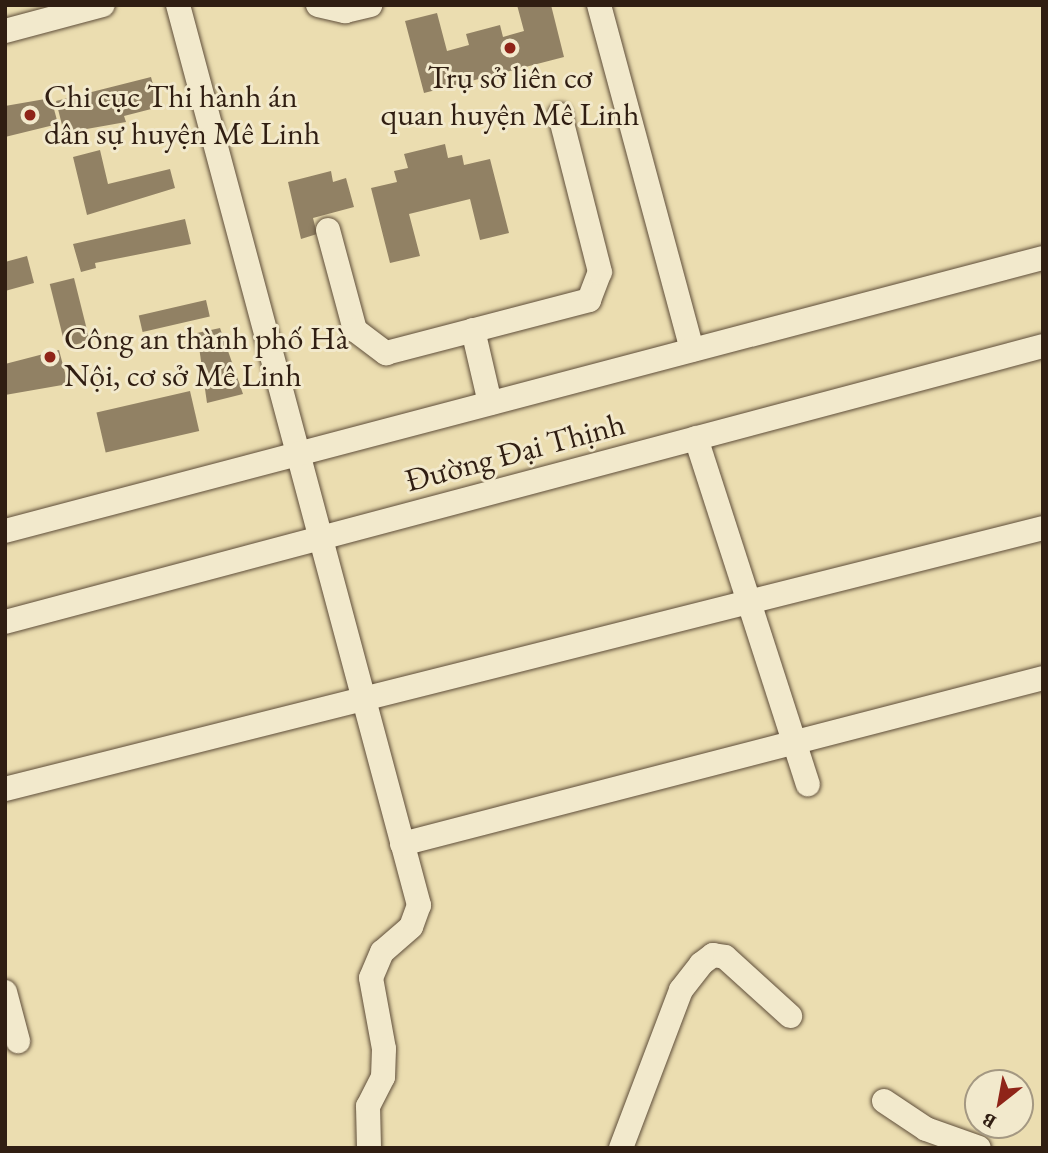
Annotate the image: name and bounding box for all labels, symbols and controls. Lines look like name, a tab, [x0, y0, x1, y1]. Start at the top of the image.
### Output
marker: Trụ sở liên cơ quan huyện Mê Linh	[502, 40, 518, 56]
place label: Trụ sở liên cơ quan huyện Mê Linh	[381, 59, 639, 134]
place label: Chi cục Thi hành án dân sự huyện Mê Linh	[44, 78, 320, 153]
marker: Chi cục Thi hành án dân sự huyện Mê Linh	[22, 107, 38, 123]
place label: Công an thành phố Hà Nội, cơ sở Mê Linh	[64, 320, 348, 395]
marker: Công an thành phố Hà Nội, cơ sở Mê Linh	[42, 349, 58, 365]
street label: Đường Đại Thịnh	[401, 404, 629, 500]
north arrow	[964, 1069, 1034, 1139]
text: B	[977, 1107, 1000, 1134]

